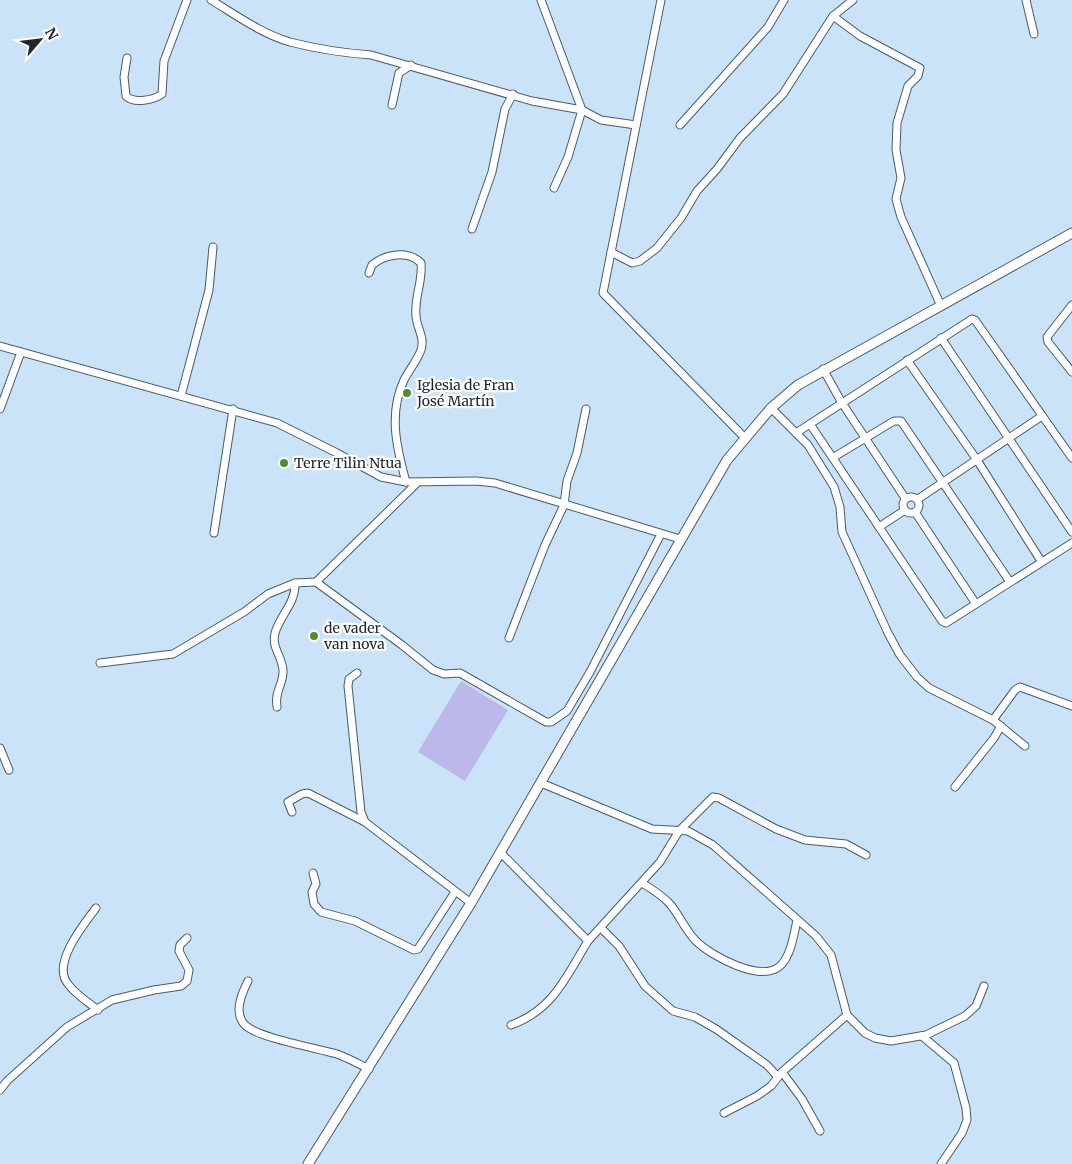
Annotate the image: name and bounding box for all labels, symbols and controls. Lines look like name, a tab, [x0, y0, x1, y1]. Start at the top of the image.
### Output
north arrow	[15, 15, 65, 65]
text: N	[41, 25, 62, 43]
place label: Iglesia de Fran José Martín	[416, 376, 514, 410]
marker: Iglesia de Fran José Martín	[401, 387, 413, 399]
place label: Terre Tilin Ntua	[294, 454, 402, 472]
marker: Terre Tilin Ntua	[278, 457, 290, 469]
place label: de vader van nova	[323, 619, 385, 653]
marker: de vader van nova	[308, 630, 320, 642]

